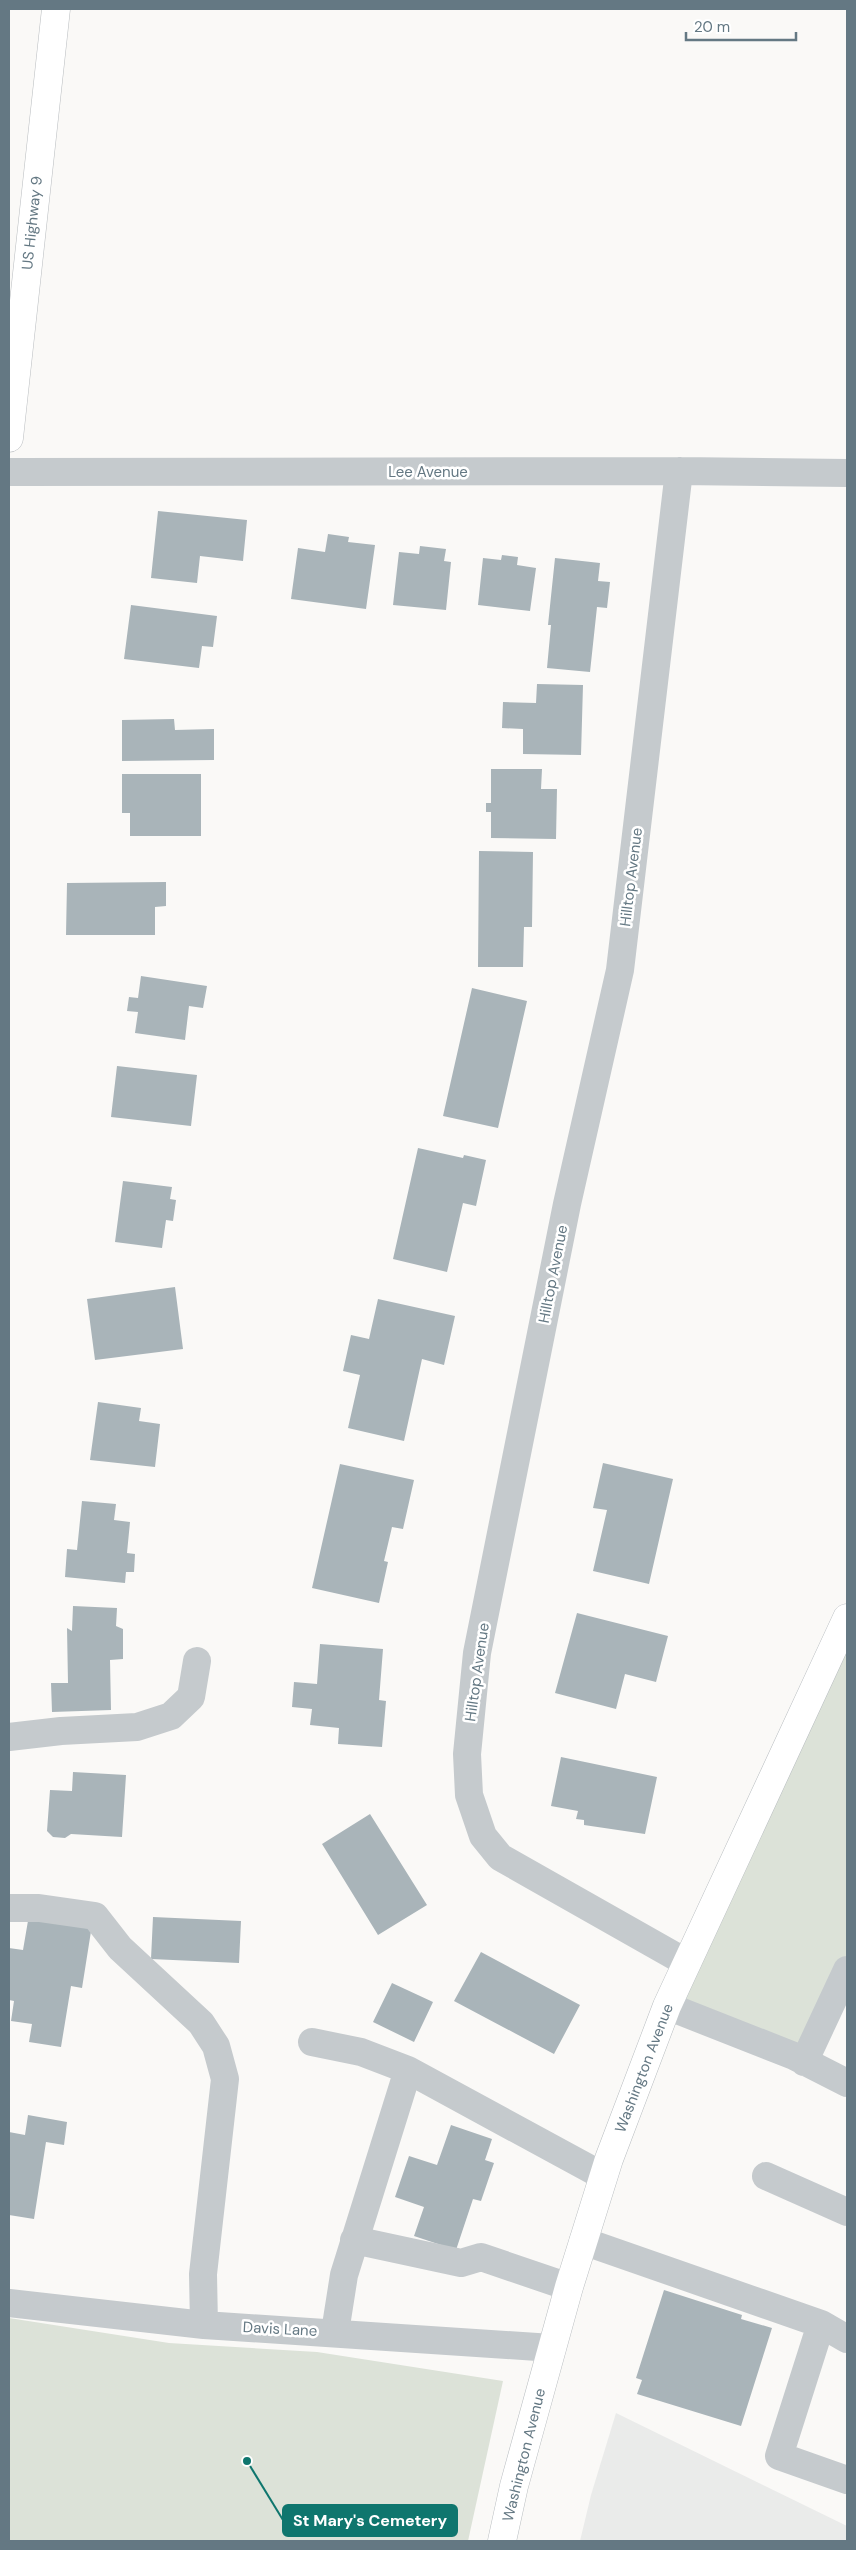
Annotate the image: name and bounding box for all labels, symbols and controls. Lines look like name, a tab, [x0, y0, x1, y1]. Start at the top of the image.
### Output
scale bar	[686, 10, 796, 42]
text: 20 m	[694, 17, 730, 37]
street label: US Highway 9	[17, 175, 47, 271]
street label: Lee Avenue	[388, 462, 468, 482]
street label: Hilltop Avenue	[615, 826, 647, 928]
street label: Hilltop Avenue	[534, 1223, 572, 1325]
street label: Hilltop Avenue	[460, 1621, 494, 1723]
street label: Washington Avenue	[610, 2001, 678, 2135]
street label: Davis Lane	[242, 2317, 318, 2341]
street label: Washington Avenue	[498, 2386, 550, 2524]
callout: St Mary's Cemetery	[283, 2505, 457, 2536]
text: St Mary's Cemetery	[293, 2510, 447, 2531]

